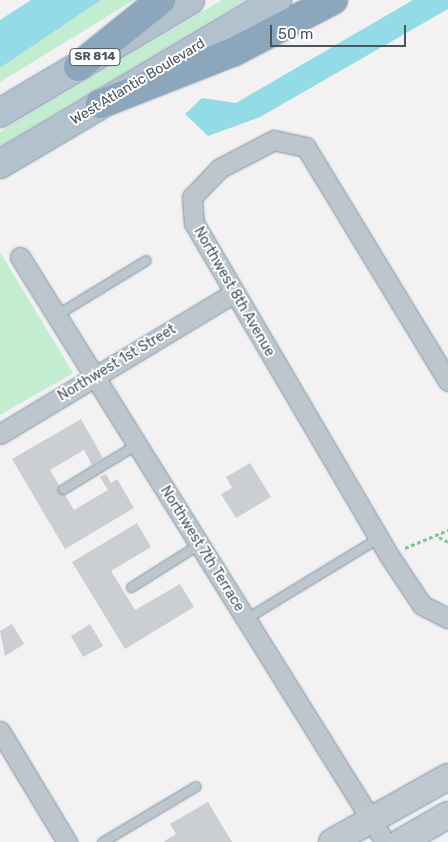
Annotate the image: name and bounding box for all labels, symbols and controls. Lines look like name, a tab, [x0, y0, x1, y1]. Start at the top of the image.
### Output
scale bar	[273, 15, 409, 47]
text: 50 m	[278, 25, 313, 43]
street label: West Atlantic Boulevard	[68, 35, 208, 129]
road number: SR 814	[69, 48, 121, 66]
street label: Northwest 8th Avenue	[190, 224, 278, 360]
street label: Northwest 1st Street	[55, 321, 179, 405]
street label: Northwest 7th Terrace	[156, 483, 248, 615]

